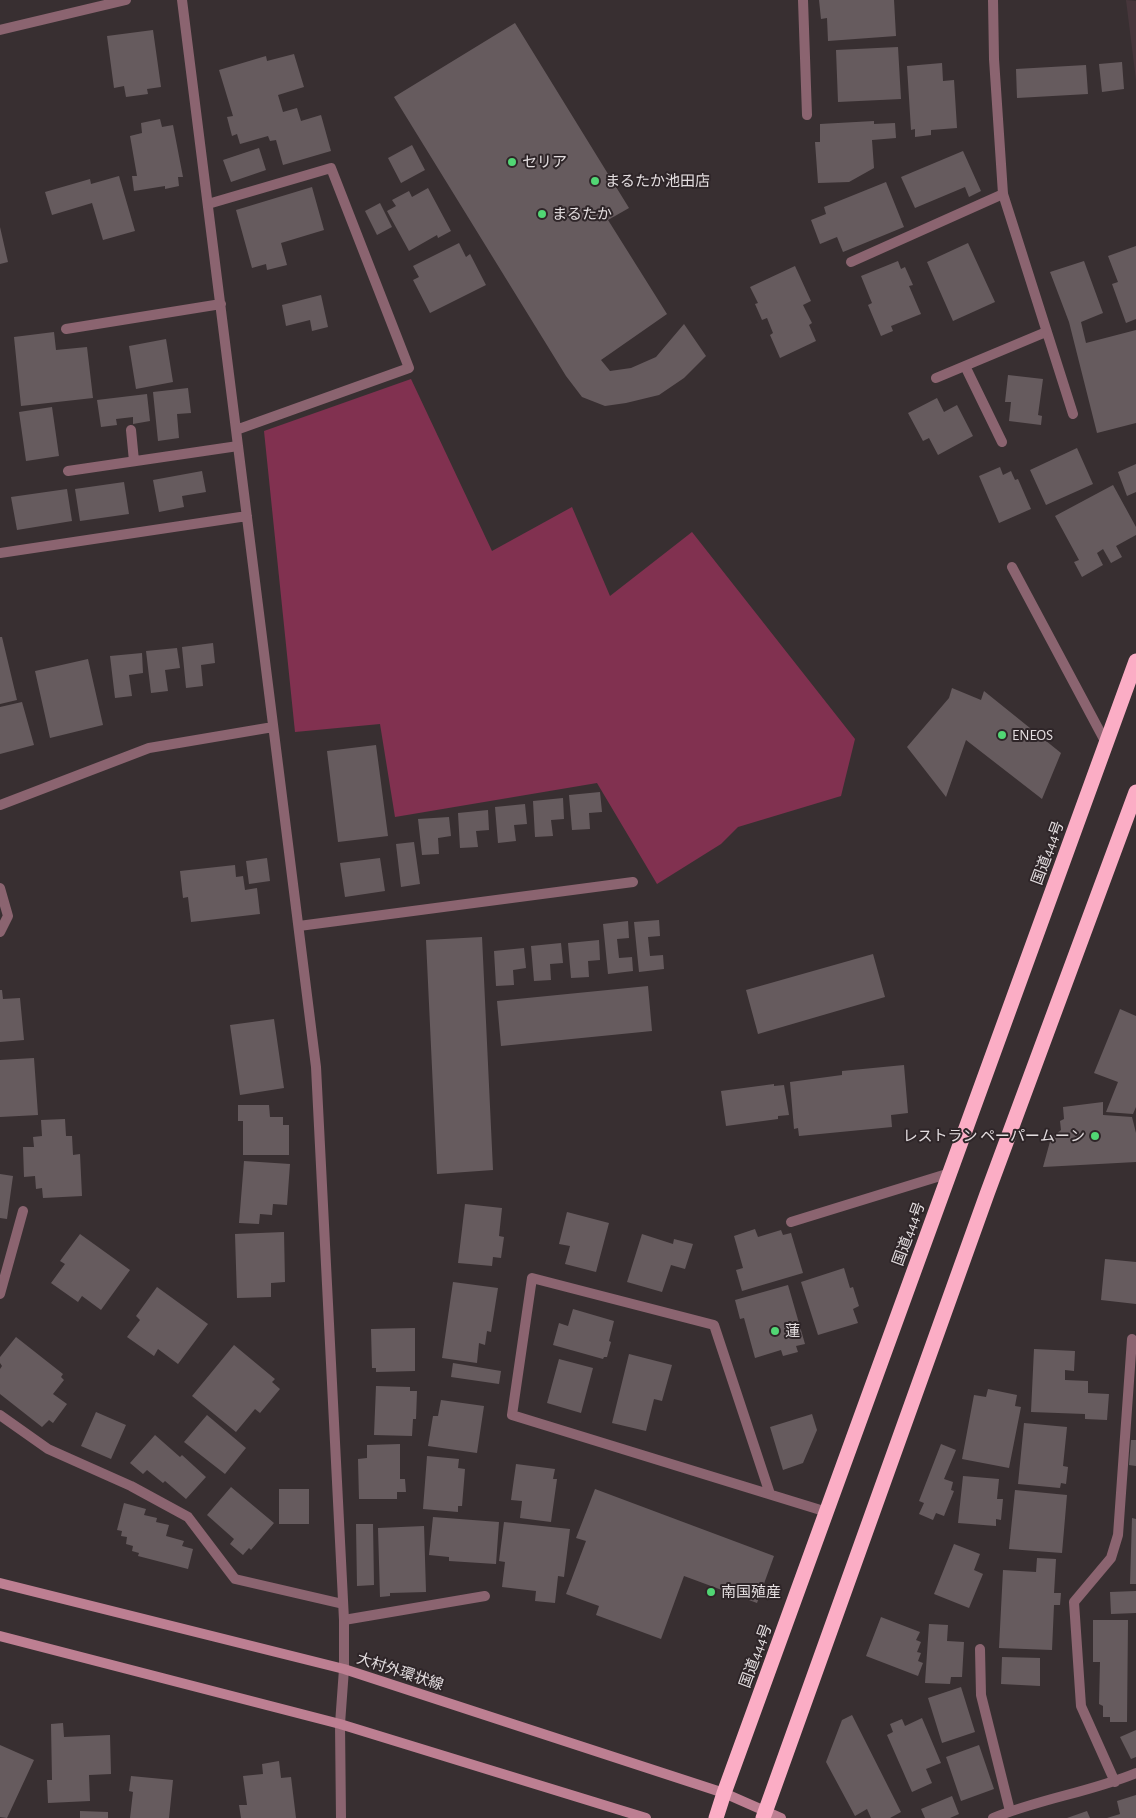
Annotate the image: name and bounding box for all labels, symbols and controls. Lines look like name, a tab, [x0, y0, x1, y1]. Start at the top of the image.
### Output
place label: セリア	[522, 153, 567, 171]
marker: セリア	[506, 156, 518, 168]
place label: まるたか池田店	[605, 172, 710, 190]
marker: まるたか池田店	[589, 175, 601, 187]
place label: まるたか	[552, 205, 612, 223]
marker: まるたか	[536, 208, 548, 220]
place label: ENEOS	[1012, 726, 1053, 744]
marker: ENEOS	[996, 729, 1008, 741]
street label: 国道444号	[1028, 819, 1068, 887]
place label: レストラン ペーパームーン	[903, 1127, 1085, 1145]
marker: レストラン ペーパームーン	[1089, 1130, 1101, 1142]
street label: 国道444号	[889, 1200, 929, 1268]
place label: 蓮	[785, 1322, 800, 1340]
marker: 蓮	[769, 1325, 781, 1337]
place label: 南国殖産	[721, 1583, 781, 1601]
marker: 南国殖産	[705, 1586, 717, 1598]
street label: 国道444号	[736, 1622, 776, 1690]
street label: 大村外環状線	[354, 1650, 446, 1694]

